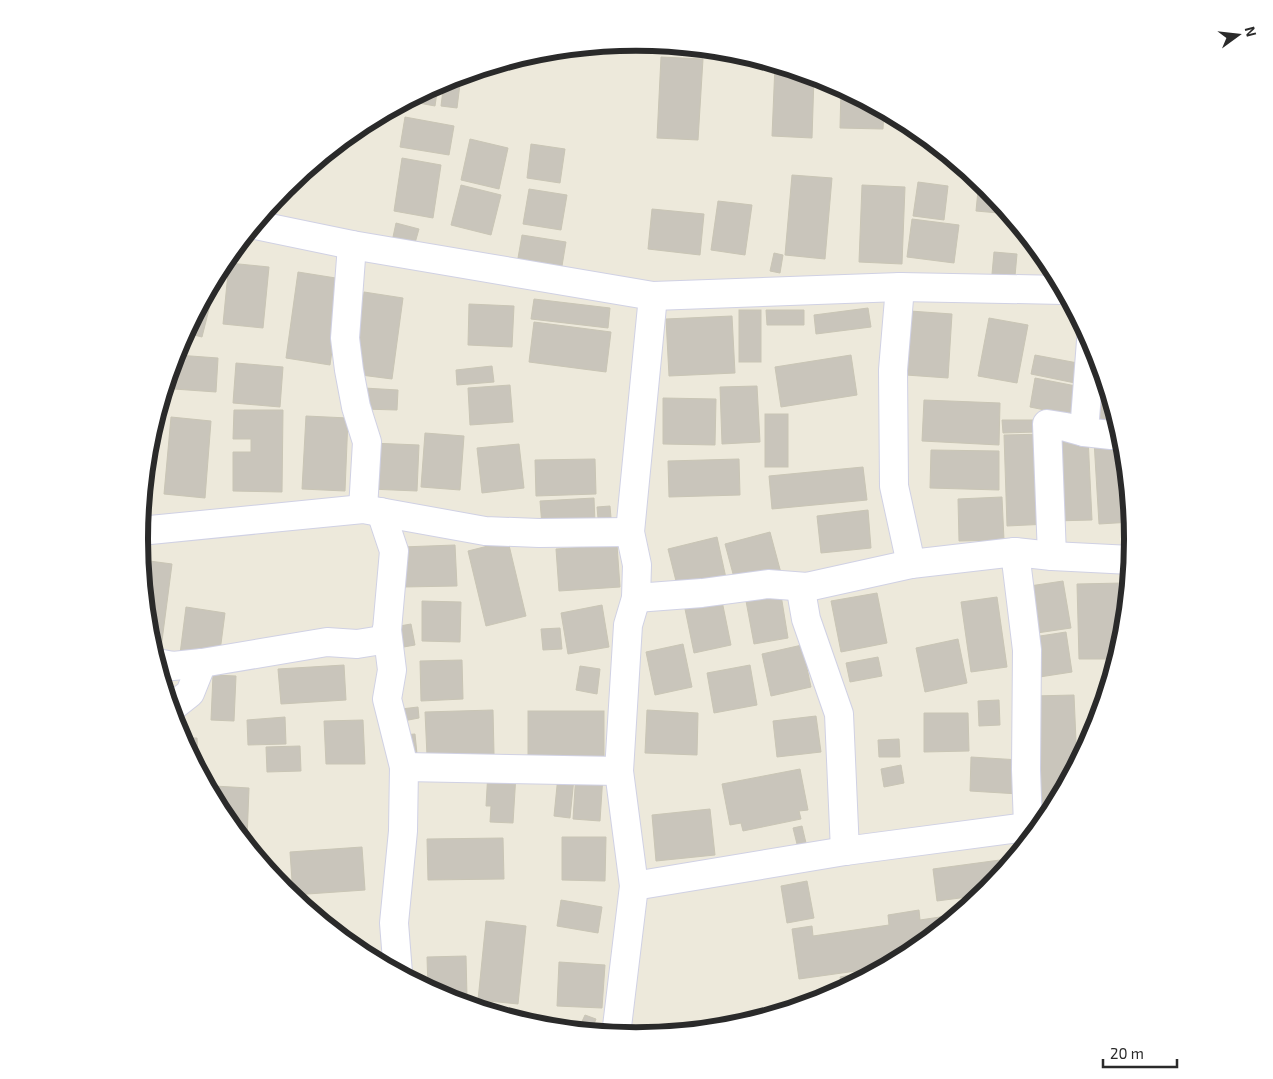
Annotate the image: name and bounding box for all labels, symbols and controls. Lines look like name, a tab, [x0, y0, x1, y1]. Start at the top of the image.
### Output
north arrow	[1213, 10, 1263, 60]
text: N	[1242, 24, 1261, 39]
scale bar	[1103, 1036, 1177, 1068]
text: 20 m	[1110, 1044, 1144, 1062]

